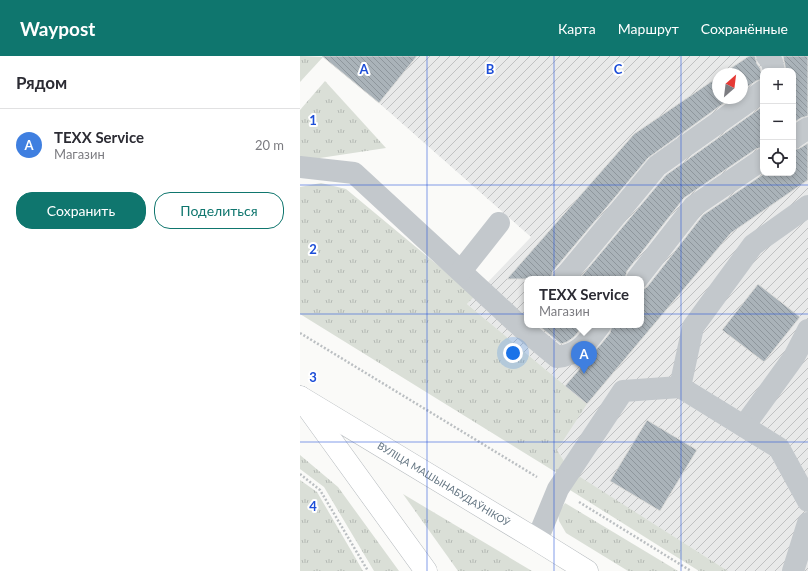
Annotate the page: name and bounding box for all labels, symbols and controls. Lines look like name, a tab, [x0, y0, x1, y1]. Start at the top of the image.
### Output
text: Waypost	[20, 17, 95, 40]
text: Карта	[558, 20, 596, 37]
text: Маршрут	[618, 20, 679, 37]
text: Сохранённые	[701, 20, 788, 37]
text: A	[358, 61, 369, 77]
text: B	[486, 61, 495, 77]
text: C	[614, 61, 623, 77]
north arrow	[712, 68, 748, 104]
map controls	[760, 68, 796, 176]
button: +	[760, 68, 796, 104]
text: Рядом	[16, 72, 67, 93]
button: −	[760, 104, 796, 140]
text: 1	[309, 112, 317, 128]
text: TEXX Service	[54, 128, 144, 146]
text: A	[24, 137, 34, 153]
text: 20 m	[255, 137, 284, 153]
button: locate	[760, 140, 796, 176]
text: Магазин	[54, 146, 105, 162]
button: Сохранить	[16, 192, 146, 229]
button: Поделиться	[154, 192, 284, 229]
text: 2	[309, 241, 317, 257]
popup	[524, 276, 644, 328]
text: TEXX Service	[539, 285, 629, 303]
text: Магазин	[539, 303, 590, 319]
pin: A	[571, 341, 597, 374]
your location	[503, 343, 523, 363]
text: 3	[309, 369, 317, 385]
street label: ВУЛІЦА МАШЫНАБУДАЎНІКОЎ	[375, 439, 513, 529]
text: 4	[309, 498, 317, 514]

